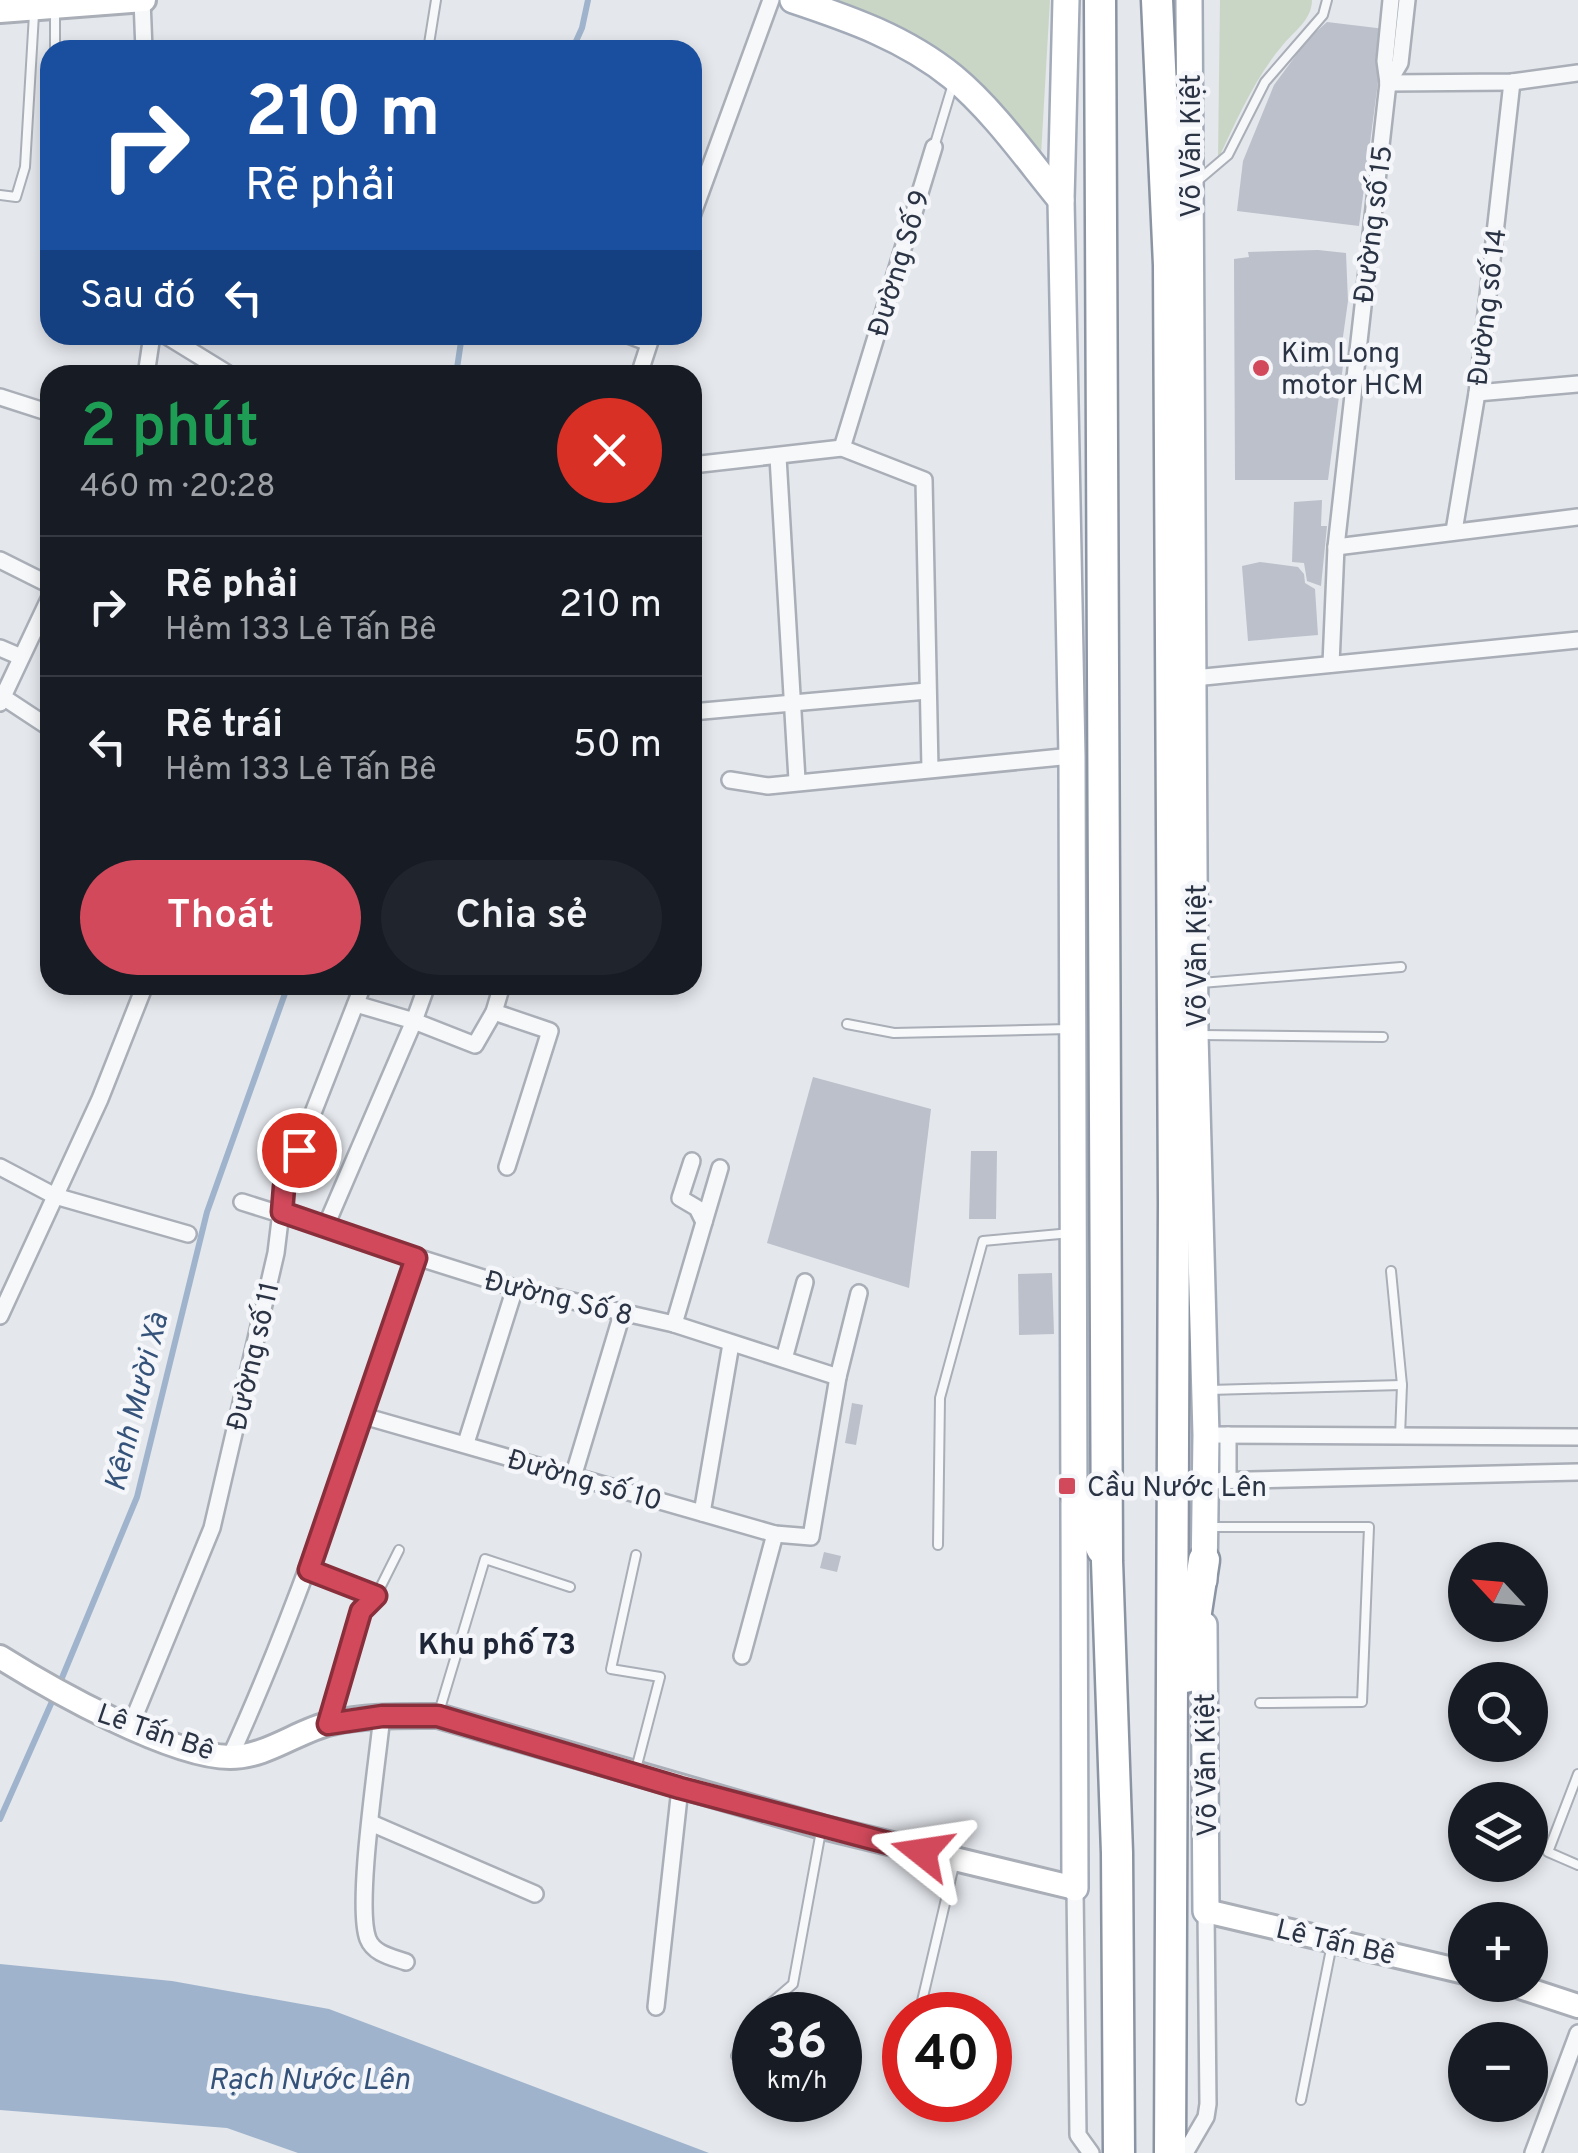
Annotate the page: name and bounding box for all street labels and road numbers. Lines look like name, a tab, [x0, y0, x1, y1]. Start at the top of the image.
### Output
street label: Võ Văn Kiệt	[1175, 74, 1211, 218]
street label: Đường số 15	[1346, 143, 1403, 305]
street label: Đường Số 9	[861, 186, 940, 342]
street label: Đường số 14	[1460, 227, 1516, 388]
street label: Võ Văn Kiệt	[1181, 884, 1217, 1028]
street label: Đường Số 8	[480, 1263, 636, 1336]
street label: Đường số 11	[219, 1279, 290, 1435]
street label: Đường số 10	[503, 1442, 666, 1521]
street label: Võ Văn Kiệt	[1189, 1693, 1227, 1837]
street label: Lê Tấn Bê	[92, 1696, 219, 1771]
street label: Lê Tấn Bê	[1272, 1912, 1399, 1975]

